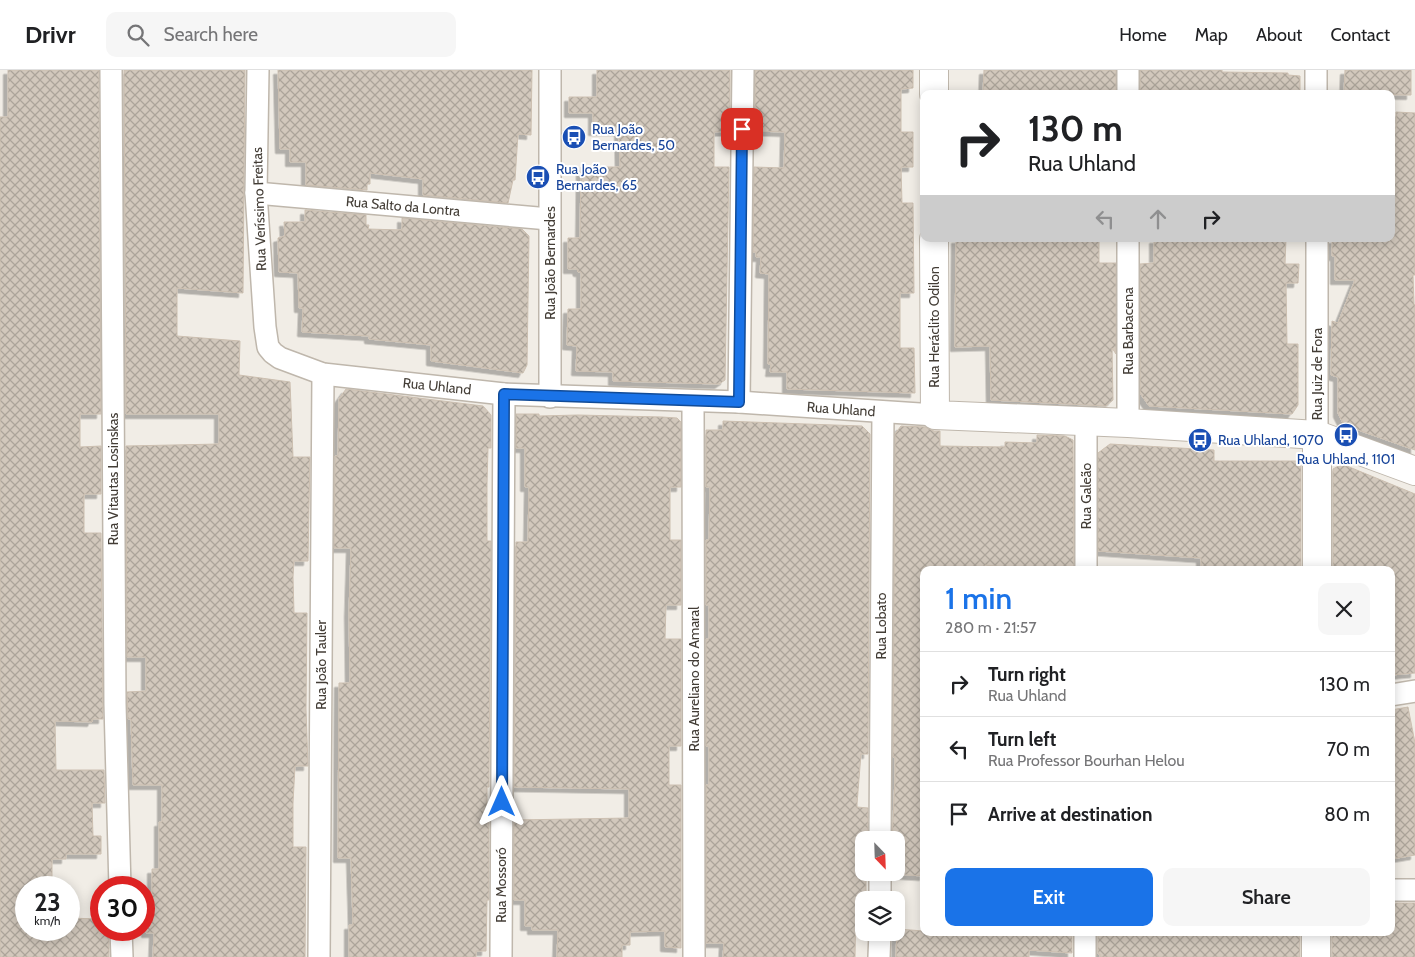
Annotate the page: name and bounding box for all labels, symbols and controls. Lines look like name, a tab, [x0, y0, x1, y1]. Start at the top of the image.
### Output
search box	[106, 12, 456, 57]
text: Drivr	[25, 20, 76, 49]
icon: search	[124, 21, 152, 49]
text: Search here	[164, 23, 258, 46]
text: Home	[1119, 24, 1167, 46]
text: Map	[1195, 24, 1228, 46]
text: About	[1256, 24, 1302, 46]
text: Contact	[1330, 24, 1390, 46]
text: 130 m	[1028, 107, 1123, 150]
pin	[721, 108, 763, 150]
icon: right	[945, 110, 1010, 175]
icon: arrive	[728, 115, 756, 143]
place label: Rua João Bernardes, 50	[592, 120, 675, 154]
bus stop icon: Rua João Bernardes, 50	[561, 124, 587, 150]
street label: Rua Veríssimo Freitas	[248, 147, 270, 271]
text: Rua Uhland	[1028, 150, 1136, 177]
place label: Rua João Bernardes, 65	[556, 160, 637, 194]
bus stop icon: Rua João Bernardes, 65	[525, 164, 551, 190]
street label: Rua Salto da Lontra	[345, 192, 461, 220]
icon: left	[1091, 205, 1119, 233]
icon: ahead	[1144, 205, 1172, 233]
icon: right	[1197, 205, 1225, 233]
street label: Rua João Bernardes	[541, 206, 559, 320]
street label: Rua Heráclito Odilon	[925, 266, 943, 388]
street label: Rua Barbacena	[1119, 287, 1137, 375]
street label: Rua Juiz de Fora	[1308, 327, 1326, 420]
street label: Rua Uhland	[402, 373, 472, 399]
street label: Rua Uhland	[806, 398, 876, 420]
street label: Rua Vitautas Losinskas	[104, 413, 122, 545]
bus stop icon: Rua Uhland, 1101	[1333, 422, 1359, 448]
bus stop icon: Rua Uhland, 1070	[1187, 427, 1213, 453]
place label: Rua Uhland, 1070	[1218, 431, 1324, 449]
place label: Rua Uhland, 1101	[1297, 450, 1395, 468]
street label: Rua Galeão	[1077, 462, 1095, 529]
text: 1 min	[945, 580, 1012, 617]
button: close	[1318, 583, 1370, 635]
street label: Rua Lobato	[872, 592, 890, 659]
street label: Rua Aureliano do Amaral	[685, 606, 703, 751]
text: 280 m · 21:57	[945, 618, 1037, 637]
street label: Rua João Tauler	[312, 620, 330, 710]
text: Turn right	[988, 663, 1066, 686]
icon: right	[945, 670, 973, 698]
text: 130 m	[1319, 673, 1370, 696]
text: Rua Uhland	[988, 686, 1066, 705]
text: Turn left	[988, 728, 1056, 751]
icon: left	[945, 735, 973, 763]
text: 70 m	[1326, 738, 1370, 761]
text: Rua Professor Bourhan Helou	[988, 751, 1185, 770]
position arrow	[475, 775, 527, 827]
icon: arrive	[945, 800, 973, 828]
text: Arrive at destination	[988, 803, 1152, 826]
text: 80 m	[1324, 803, 1370, 826]
north arrow	[855, 831, 905, 881]
map controls	[855, 831, 905, 941]
street label: Rua Mossoró	[492, 847, 510, 923]
button: Exit	[945, 868, 1153, 926]
button: Share	[1163, 868, 1370, 926]
speed limit sign: 30	[90, 876, 155, 941]
text: 23	[34, 887, 61, 917]
button: layers	[855, 891, 905, 941]
text: km/h	[34, 913, 61, 928]

